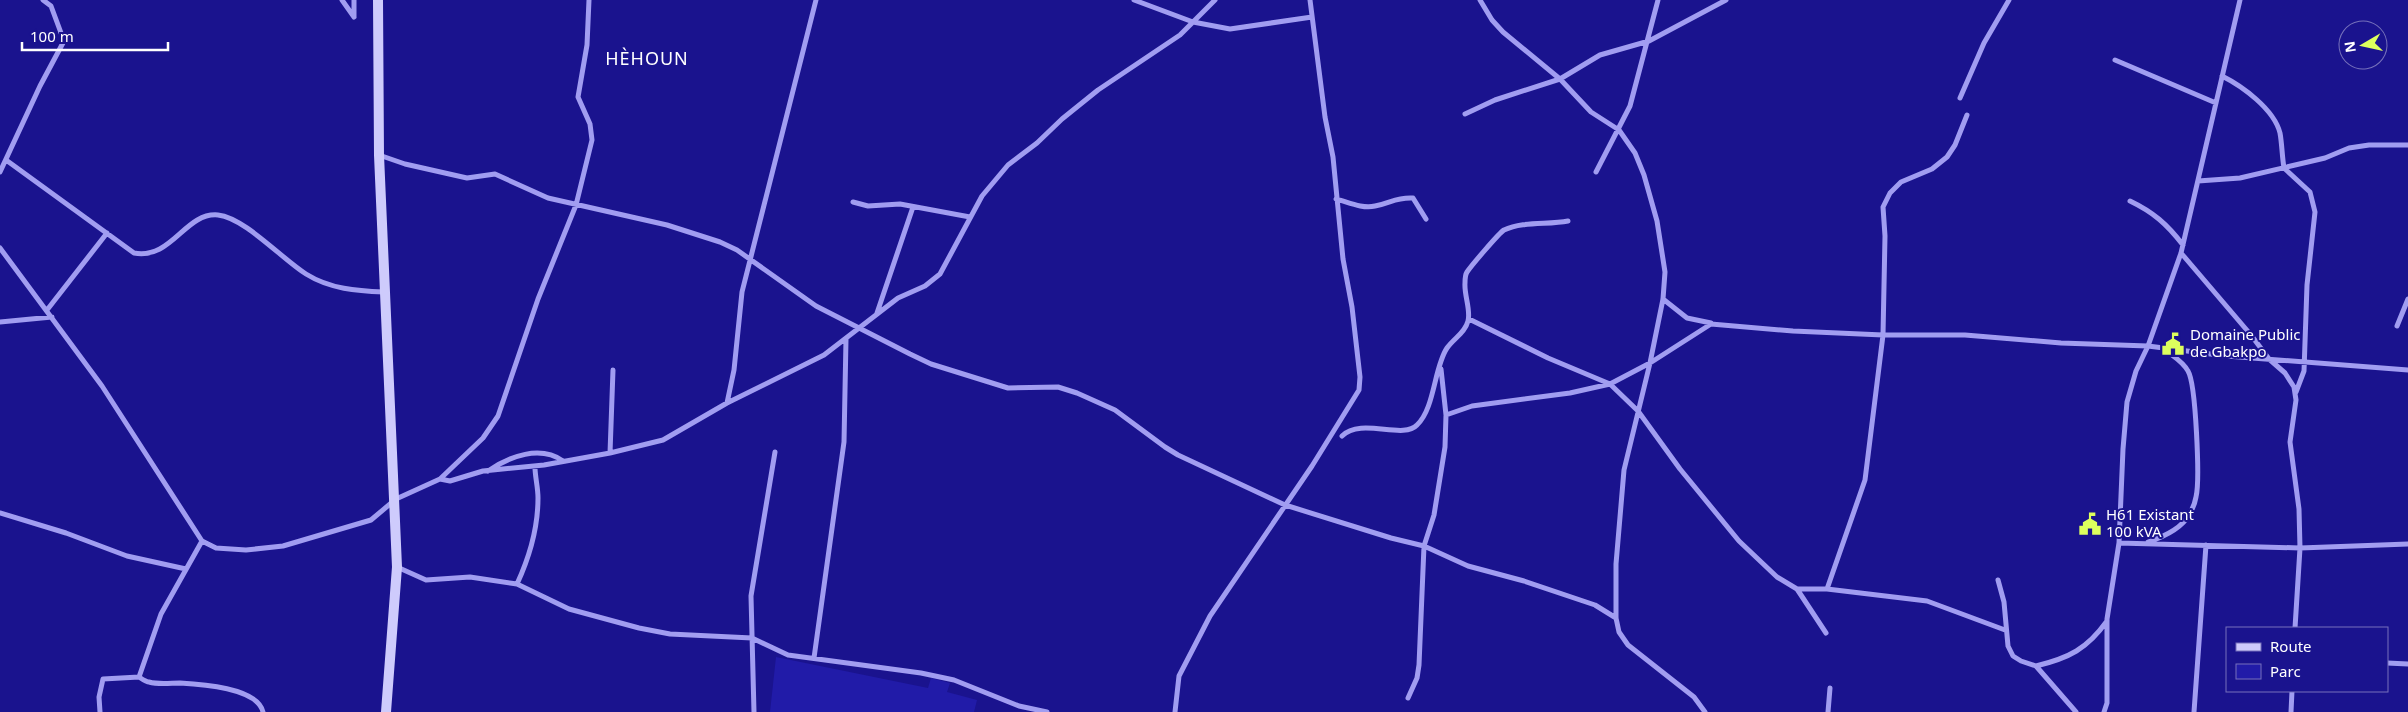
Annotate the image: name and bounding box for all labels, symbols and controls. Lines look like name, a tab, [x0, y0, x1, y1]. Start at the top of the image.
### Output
scale bar	[22, 20, 169, 52]
north arrow	[2338, 20, 2388, 70]
text: 100 m	[30, 26, 74, 46]
text: N	[2339, 40, 2360, 54]
district label: HÈHOUN	[605, 46, 689, 70]
place label: Domaine Public de Gbakpo	[2190, 324, 2300, 361]
public building icon: Domaine Public de Gbakpo	[2160, 331, 2186, 357]
place label: H61 Existant 100 kVA	[2106, 504, 2195, 541]
public building icon: H61 Existant 100 kVA	[2077, 511, 2103, 537]
legend	[2226, 627, 2388, 692]
text: Route	[2270, 636, 2312, 656]
text: Parc	[2270, 661, 2301, 681]

